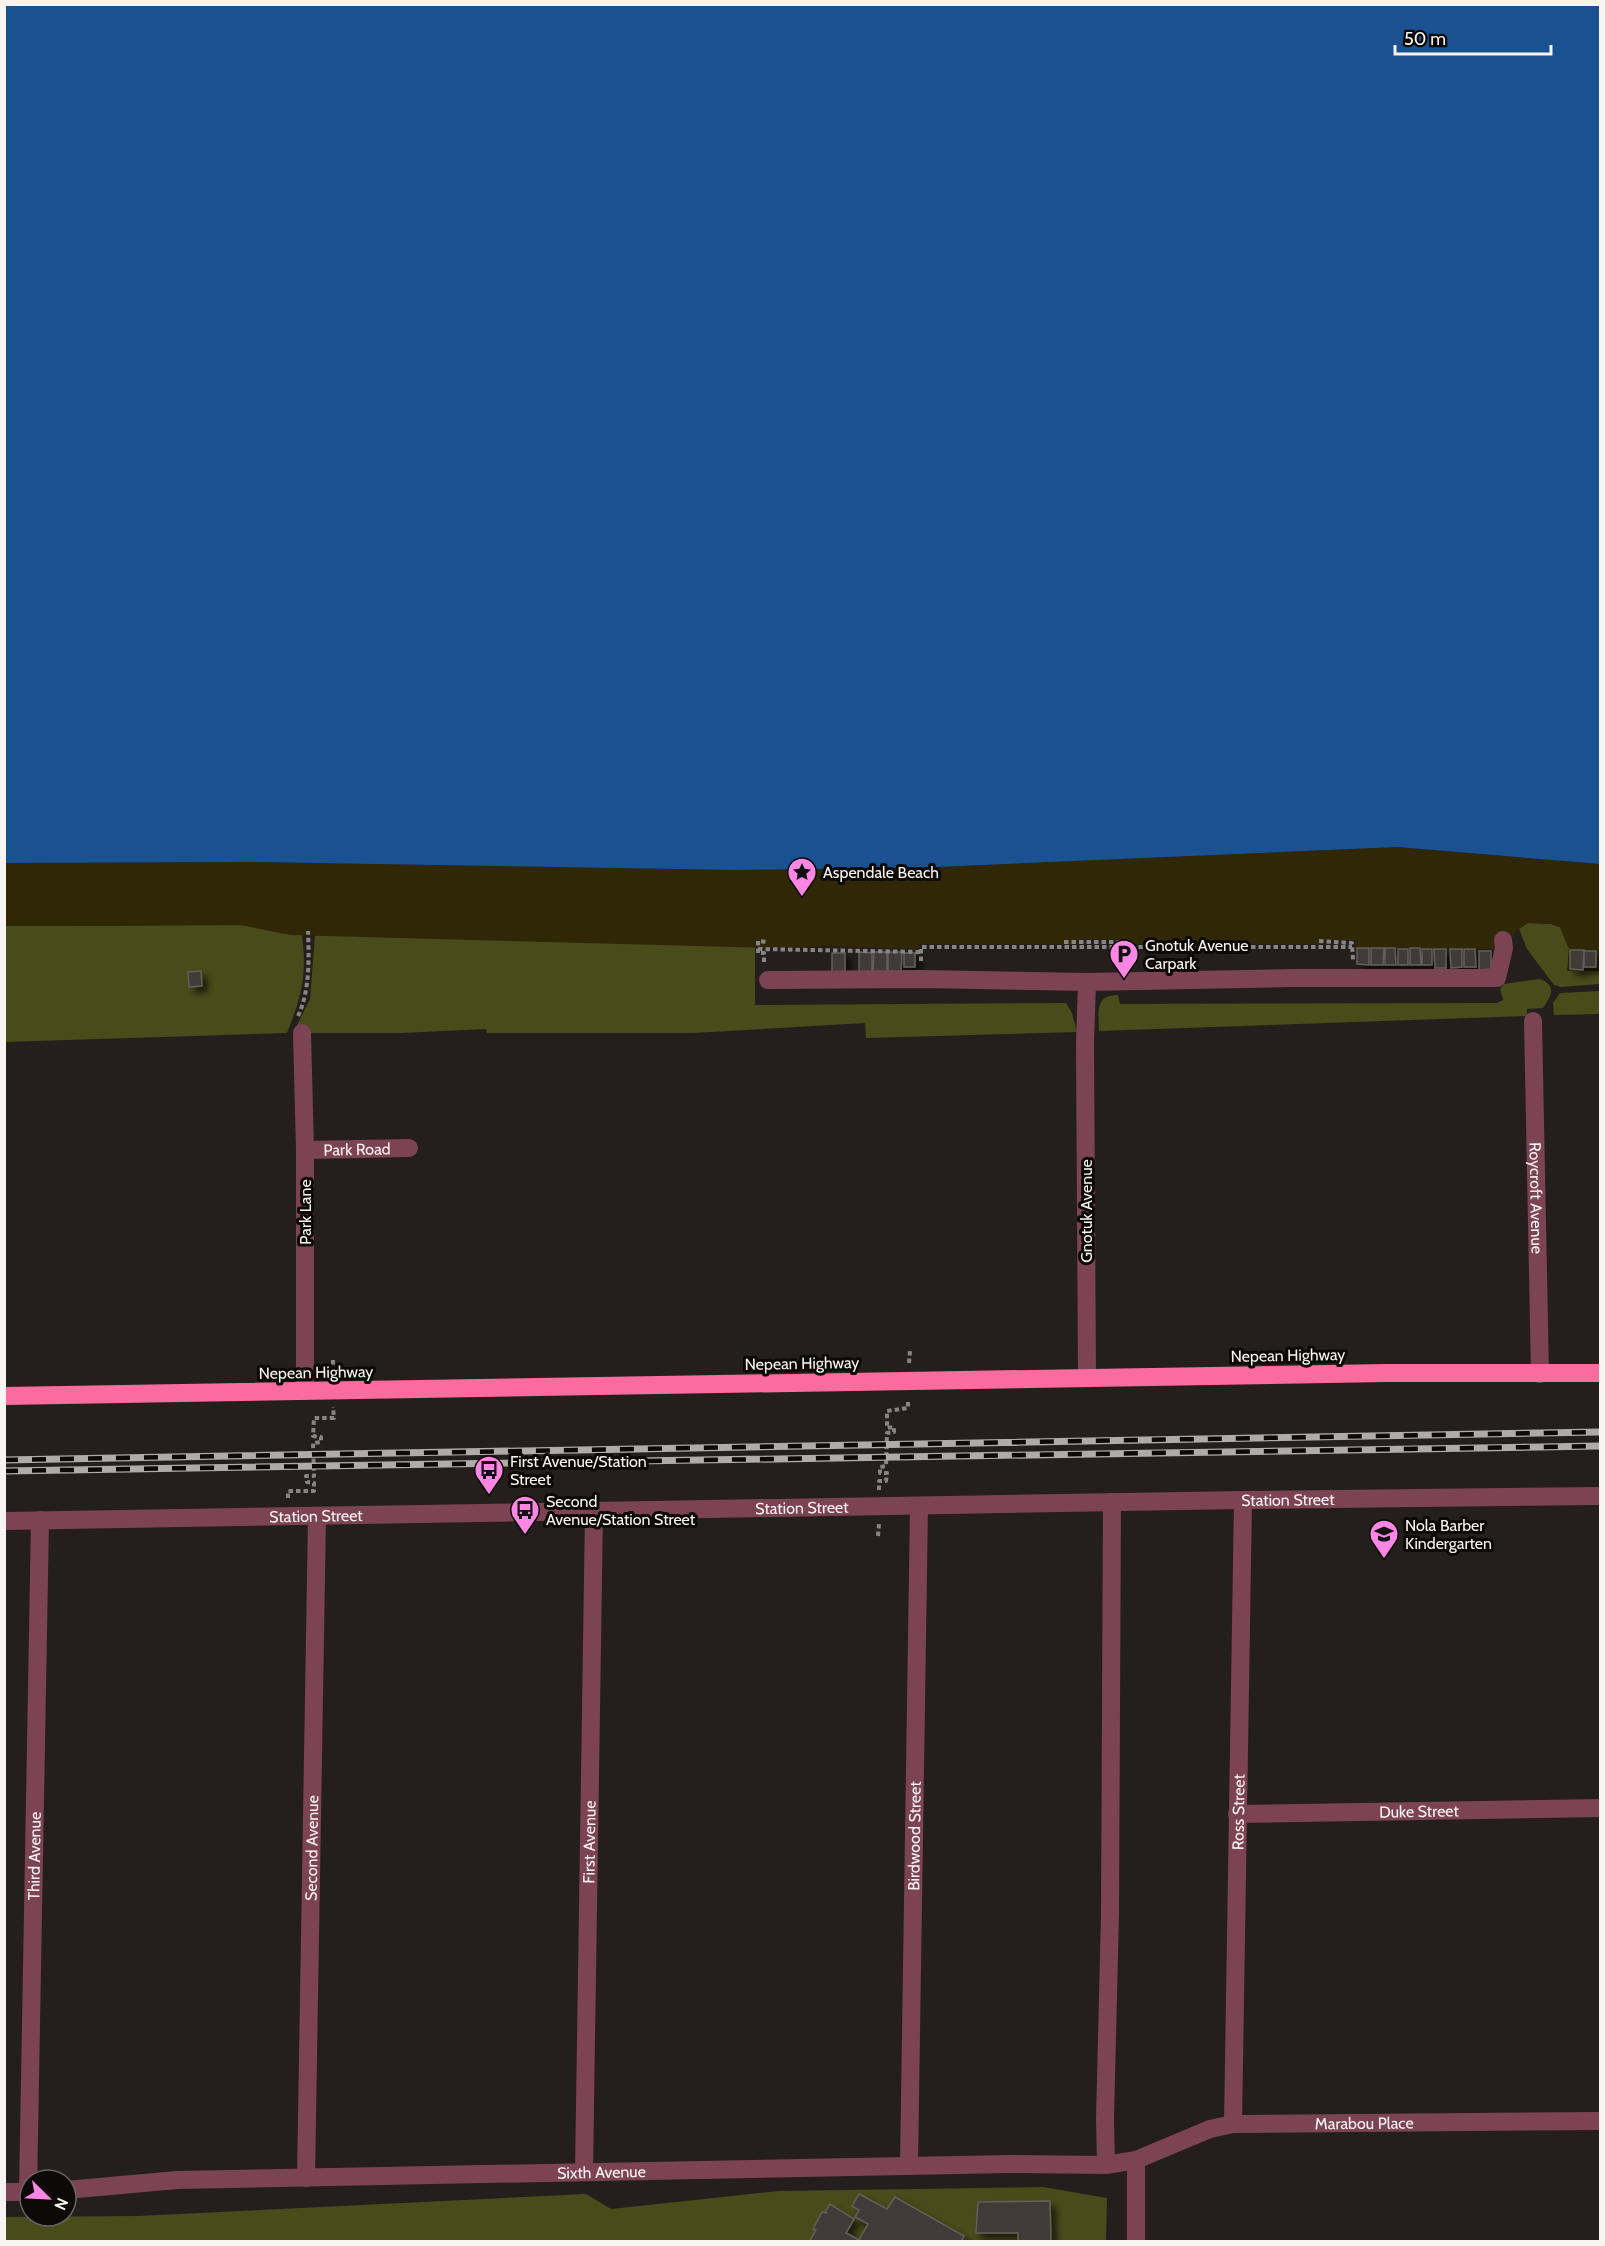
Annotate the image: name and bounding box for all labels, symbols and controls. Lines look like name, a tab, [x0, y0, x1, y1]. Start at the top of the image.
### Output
scale bar	[1395, 18, 1551, 56]
text: 50 m	[1404, 28, 1446, 50]
place icon: Aspendale Beach	[786, 856, 818, 898]
place label: Aspendale Beach	[823, 863, 939, 882]
place label: Gnotuk Avenue Carpark	[1145, 936, 1249, 973]
parking icon: Gnotuk Avenue Carpark	[1108, 938, 1140, 980]
street label: Park Road	[323, 1139, 391, 1160]
street label: Roycroft Avenue	[1525, 1142, 1547, 1254]
street label: Gnotuk Avenue	[1077, 1159, 1096, 1263]
street label: Park Lane	[296, 1179, 315, 1245]
street label: Nepean Highway	[1231, 1345, 1345, 1366]
street label: Nepean Highway	[745, 1353, 859, 1374]
street label: Nepean Highway	[259, 1362, 373, 1383]
place label: First Avenue/Station Street	[510, 1452, 647, 1489]
bus stop icon: First Avenue/Station Street	[473, 1454, 505, 1496]
street label: Station Street	[1241, 1490, 1335, 1510]
place label: Second Avenue/Station Street	[546, 1492, 696, 1529]
bus stop icon: Second Avenue/Station Street	[509, 1494, 541, 1536]
street label: Station Street	[755, 1498, 849, 1518]
street label: Station Street	[269, 1506, 363, 1527]
place label: Nola Barber Kindergarten	[1405, 1516, 1492, 1553]
school or university icon: Nola Barber Kindergarten	[1368, 1518, 1400, 1560]
street label: Ross Street	[1228, 1773, 1249, 1850]
street label: Birdwood Street	[904, 1781, 925, 1891]
street label: Second Avenue	[302, 1795, 322, 1901]
street label: First Avenue	[579, 1800, 600, 1884]
street label: Duke Street	[1379, 1801, 1460, 1822]
street label: Third Avenue	[24, 1812, 45, 1901]
street label: Marabou Place	[1315, 2114, 1414, 2133]
street label: Sixth Avenue	[557, 2162, 646, 2183]
north arrow	[18, 2168, 78, 2228]
text: N	[50, 2195, 72, 2213]

